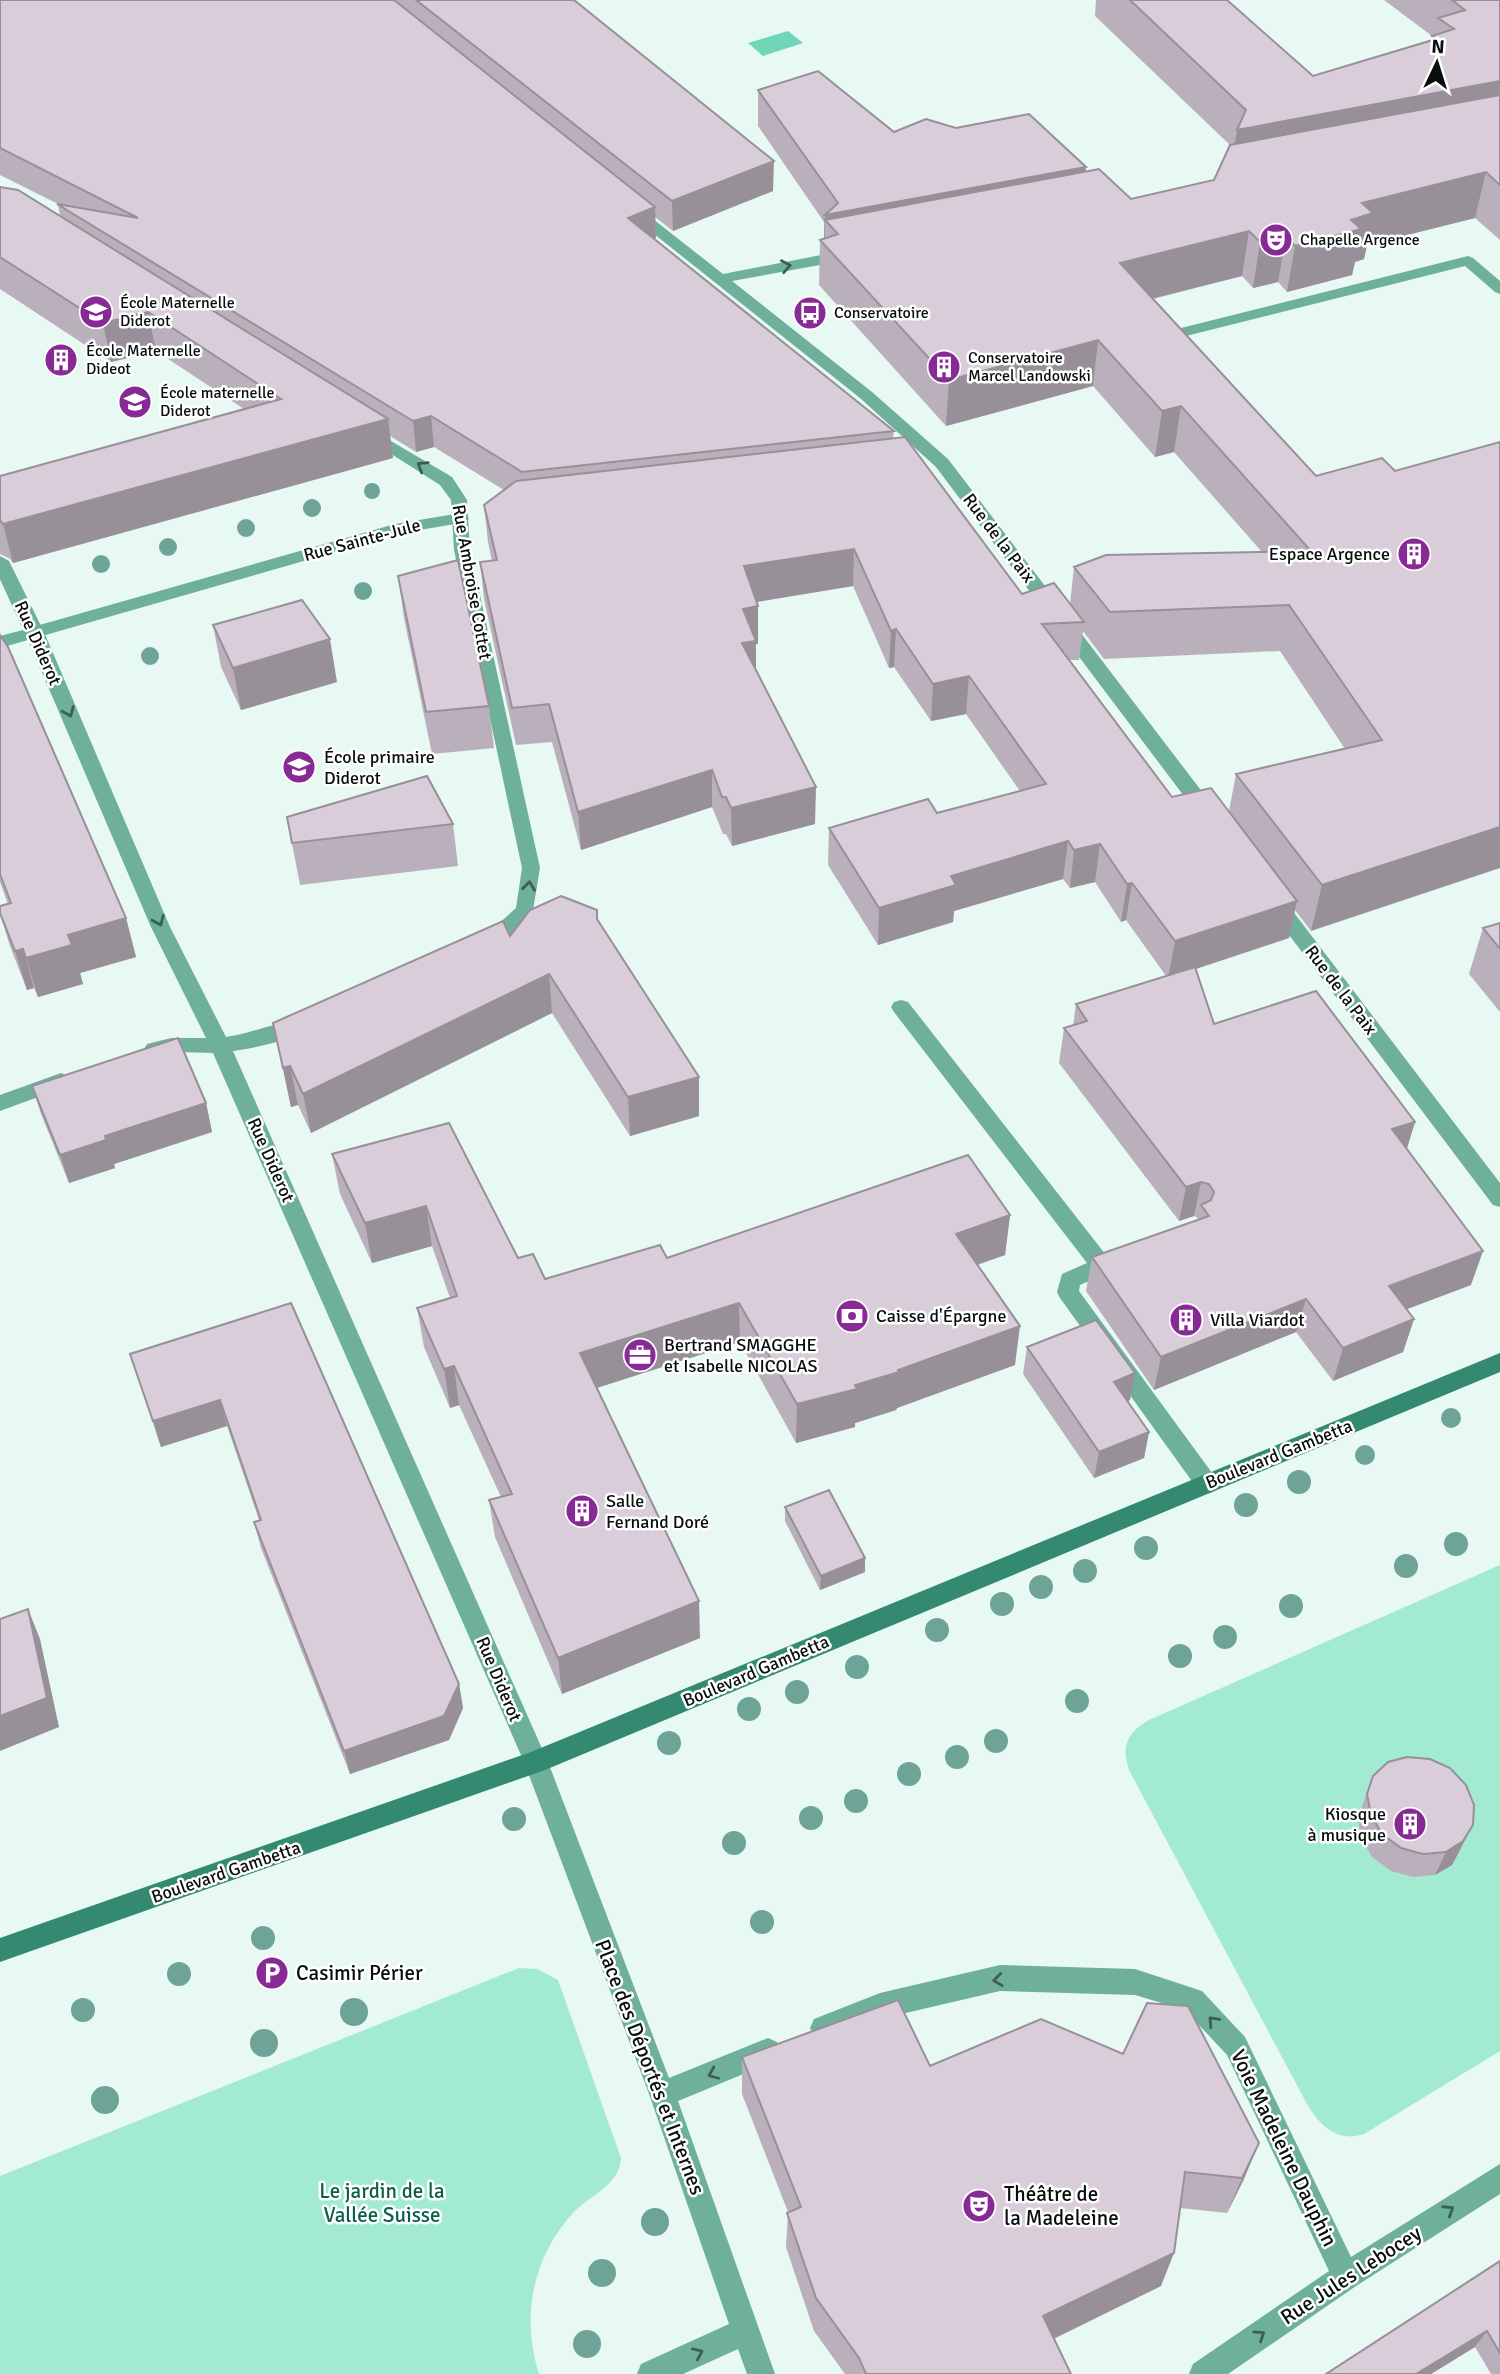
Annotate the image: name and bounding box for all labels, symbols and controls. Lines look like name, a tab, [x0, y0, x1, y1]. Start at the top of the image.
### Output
north arrow	[1402, 28, 1472, 98]
text: N	[1431, 35, 1446, 59]
theatre icon: Chapelle Argence	[1257, 221, 1295, 259]
place label: Chapelle Argence	[1300, 230, 1420, 250]
one-way arrow	[780, 260, 792, 275]
school or university icon: École Maternelle Diderot	[77, 293, 115, 331]
place label: École Maternelle Diderot	[120, 293, 235, 331]
bus stop icon: Conservatoire	[791, 294, 829, 332]
place label: Conservatoire	[834, 303, 929, 323]
building icon: École Maternelle Dideot	[42, 341, 80, 379]
place label: École Maternelle Dideot	[86, 341, 201, 379]
building icon: Conservatoire Marcel Landowski	[925, 348, 963, 386]
place label: Conservatoire Marcel Landowski	[968, 348, 1091, 386]
school or university icon: École maternelle Diderot	[116, 383, 154, 421]
place label: École maternelle Diderot	[160, 383, 275, 421]
one-way arrow	[417, 462, 430, 475]
street label: Rue de la Paix	[958, 489, 1040, 588]
street label: Rue Ambroise Cottet	[448, 503, 496, 661]
street label: Rue Sainte-Jule	[301, 514, 423, 566]
building icon: Espace Argence	[1395, 535, 1433, 573]
place label: Espace Argence	[1269, 543, 1390, 565]
street label: Rue Diderot	[10, 597, 66, 689]
one-way arrow	[61, 705, 75, 717]
place label: École primaire Diderot	[324, 746, 435, 789]
school or university icon: École primaire Diderot	[280, 748, 318, 786]
one-way arrow	[521, 881, 536, 892]
one-way arrow	[151, 914, 165, 926]
street label: Rue de la Paix	[1300, 941, 1382, 1040]
street label: Rue Diderot	[243, 1114, 299, 1206]
bank icon: Caisse d'Épargne	[833, 1297, 871, 1335]
building icon: Villa Viardot	[1167, 1301, 1205, 1339]
place label: Caisse d'Épargne	[876, 1305, 1006, 1327]
place label: Villa Viardot	[1210, 1309, 1305, 1331]
place label: Bertrand SMAGGHE et Isabelle NICOLAS	[664, 1334, 818, 1377]
office icon: Bertrand SMAGGHE et Isabelle NICOLAS	[621, 1336, 659, 1374]
street label: Boulevard Gambetta	[1202, 1414, 1356, 1494]
place label: Salle Fernand Doré	[606, 1490, 709, 1533]
building icon: Salle Fernand Doré	[563, 1492, 601, 1530]
street label: Boulevard Gambetta	[680, 1630, 832, 1712]
street label: Rue Diderot	[471, 1633, 527, 1725]
place label: Kiosque à musique	[1308, 1803, 1386, 1846]
building icon: Kiosque à musique	[1391, 1805, 1429, 1843]
street label: Boulevard Gambetta	[148, 1836, 304, 1908]
street label: Place des Déportés et Internes	[589, 1936, 711, 2198]
parking icon: Casimir Périer	[253, 1954, 291, 1992]
place label: Casimir Périer	[296, 1960, 423, 1986]
one-way arrow	[992, 1972, 1004, 1987]
one-way arrow	[1209, 2016, 1221, 2029]
street label: Voie Madeleine Dauphin	[1225, 2045, 1343, 2251]
one-way arrow	[708, 2066, 720, 2080]
park label: Le jardin de la Vallée Suisse	[319, 2178, 445, 2228]
place label: Théâtre de la Madeleine	[1004, 2181, 1119, 2231]
theatre icon: Théâtre de la Madeleine	[960, 2187, 998, 2225]
one-way arrow	[1442, 2205, 1455, 2218]
street label: Rue Jules Lebocey	[1276, 2220, 1426, 2330]
one-way arrow	[1252, 2330, 1265, 2343]
one-way arrow	[691, 2347, 704, 2361]

